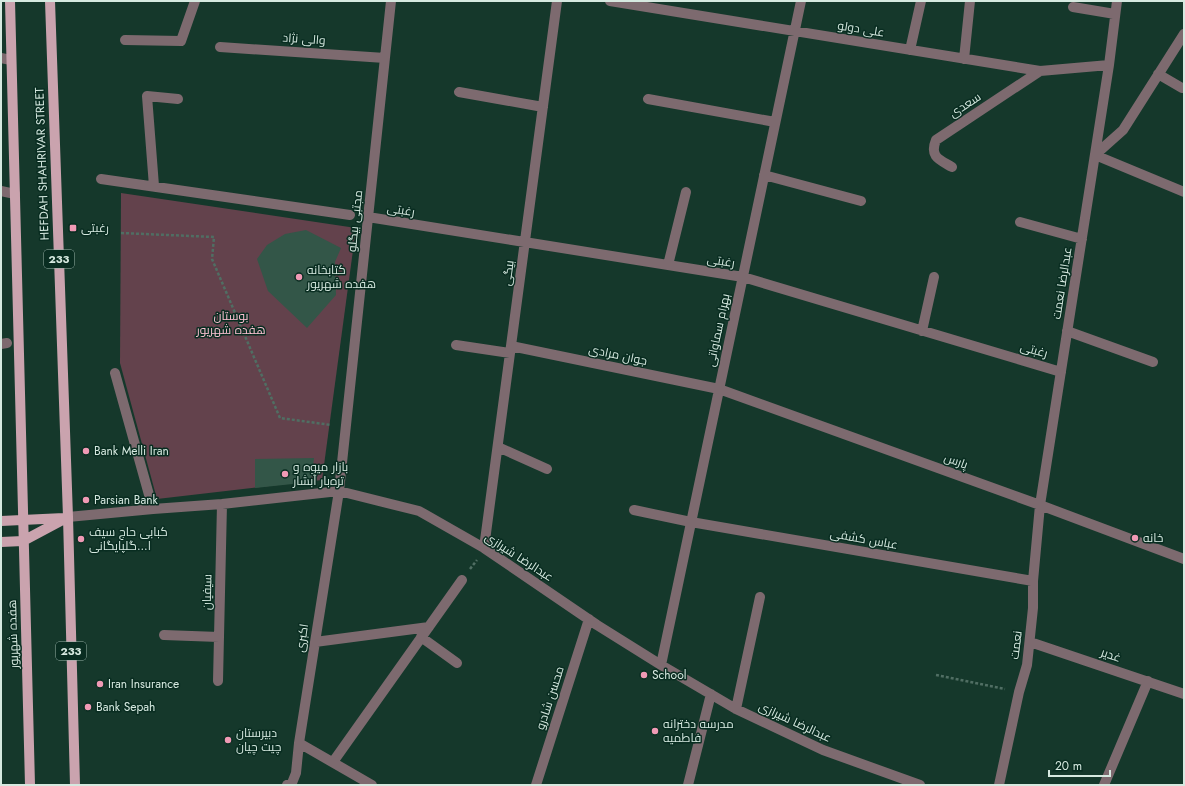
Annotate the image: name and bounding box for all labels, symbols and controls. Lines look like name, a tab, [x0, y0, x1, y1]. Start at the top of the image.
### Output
street label: علی دولو	[836, 16, 886, 42]
street label: والی نژاد	[282, 29, 326, 49]
street label: HEFDAH SHAHRIVAR STREET	[30, 87, 54, 241]
street label: سعدی	[946, 88, 985, 122]
street label: مجتبی بیگلو	[343, 189, 367, 253]
street label: رغبتی	[386, 199, 416, 221]
place label: رغبتی	[81, 219, 109, 237]
marker: رغبتی	[68, 223, 78, 233]
street label: عبدالرضا نعمت	[1047, 246, 1077, 320]
road number: 233	[44, 250, 74, 268]
street label: رغبتی	[706, 250, 736, 272]
street label: بیگی	[497, 259, 519, 287]
place label: کتابخانه هفده شهریور	[306, 261, 376, 293]
marker: کتابخانه هفده شهریور	[294, 272, 304, 282]
street label: بهرام سماواتی	[701, 292, 735, 368]
park label: بوستان هفده شهریور	[196, 307, 266, 339]
street label: رغبتی	[1018, 337, 1050, 363]
street label: جوان مرادی	[587, 340, 649, 370]
place label: Bank Melli Iran	[94, 442, 169, 460]
marker: Bank Melli Iran	[81, 446, 91, 456]
street label: پارس	[941, 448, 971, 474]
place label: بازار میوه و تره‌بار آبشار	[292, 458, 348, 490]
marker: بازار میوه و تره‌بار آبشار	[280, 469, 290, 479]
place label: Parsian Bank	[94, 491, 159, 509]
marker: Parsian Bank	[81, 495, 91, 505]
place label: کبابی حاج سیف ا...گلپایگانی	[89, 523, 168, 555]
street label: عباس کشفی	[829, 524, 899, 554]
street label: عبدالرضا شیرازی	[481, 528, 557, 586]
place label: خانه	[1143, 529, 1163, 547]
marker: خانه	[1130, 533, 1140, 543]
marker: کبابی حاج سیف ا...گلپایگانی	[76, 534, 86, 544]
street label: سیفیان	[198, 574, 216, 610]
street label: هفده شهریور	[3, 599, 23, 670]
street label: اکبری	[291, 622, 313, 654]
street label: نعمت	[1005, 630, 1027, 660]
road number: 233	[56, 642, 86, 660]
street label: غدیر	[1098, 643, 1124, 667]
street label: محسن شادرو	[531, 664, 569, 732]
place label: School	[652, 666, 686, 684]
marker: School	[639, 670, 649, 680]
place label: Iran Insurance	[108, 675, 179, 693]
marker: Iran Insurance	[95, 679, 105, 689]
street label: عبدالرضا شیرازی	[756, 697, 834, 747]
place label: Bank Sepah	[96, 698, 155, 716]
marker: Bank Sepah	[83, 702, 93, 712]
place label: مدرسه دخترانه فاطمیه	[663, 715, 734, 747]
place label: دبیرستان چیت چیان	[236, 724, 281, 756]
marker: مدرسه دخترانه فاطمیه	[650, 726, 660, 736]
marker: دبیرستان چیت چیان	[223, 735, 233, 745]
scale bar	[1049, 752, 1110, 778]
text: 20 m	[1055, 757, 1082, 775]

